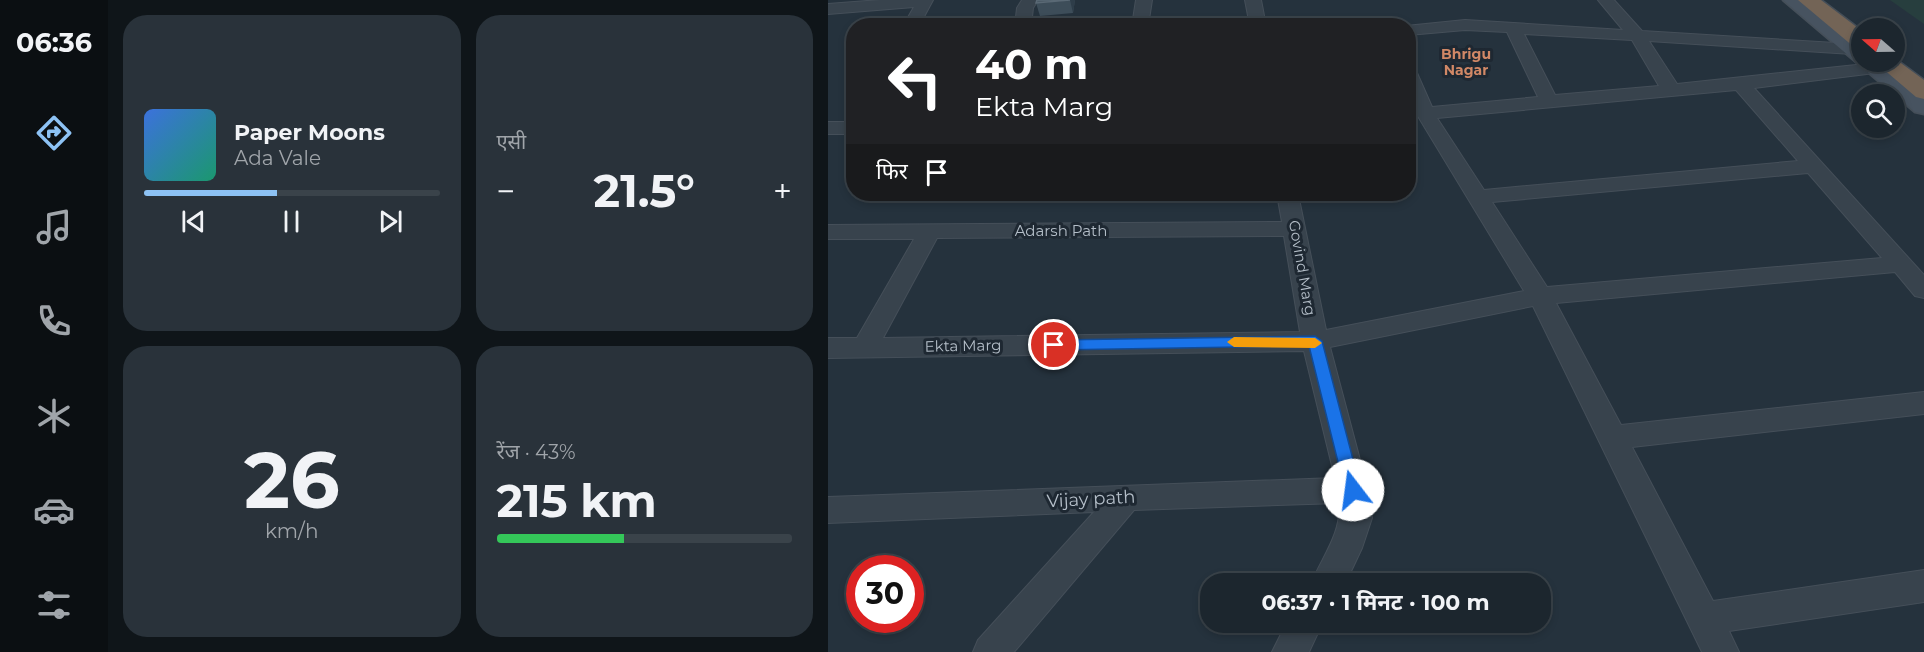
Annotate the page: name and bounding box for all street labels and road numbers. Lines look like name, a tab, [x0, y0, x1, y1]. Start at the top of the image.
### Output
street label: Govind Marg	[1285, 219, 1320, 317]
street label: Adarsh Path	[1015, 221, 1107, 240]
street label: Ekta Marg	[924, 335, 1002, 356]
street label: Vijay path	[1046, 486, 1136, 512]

